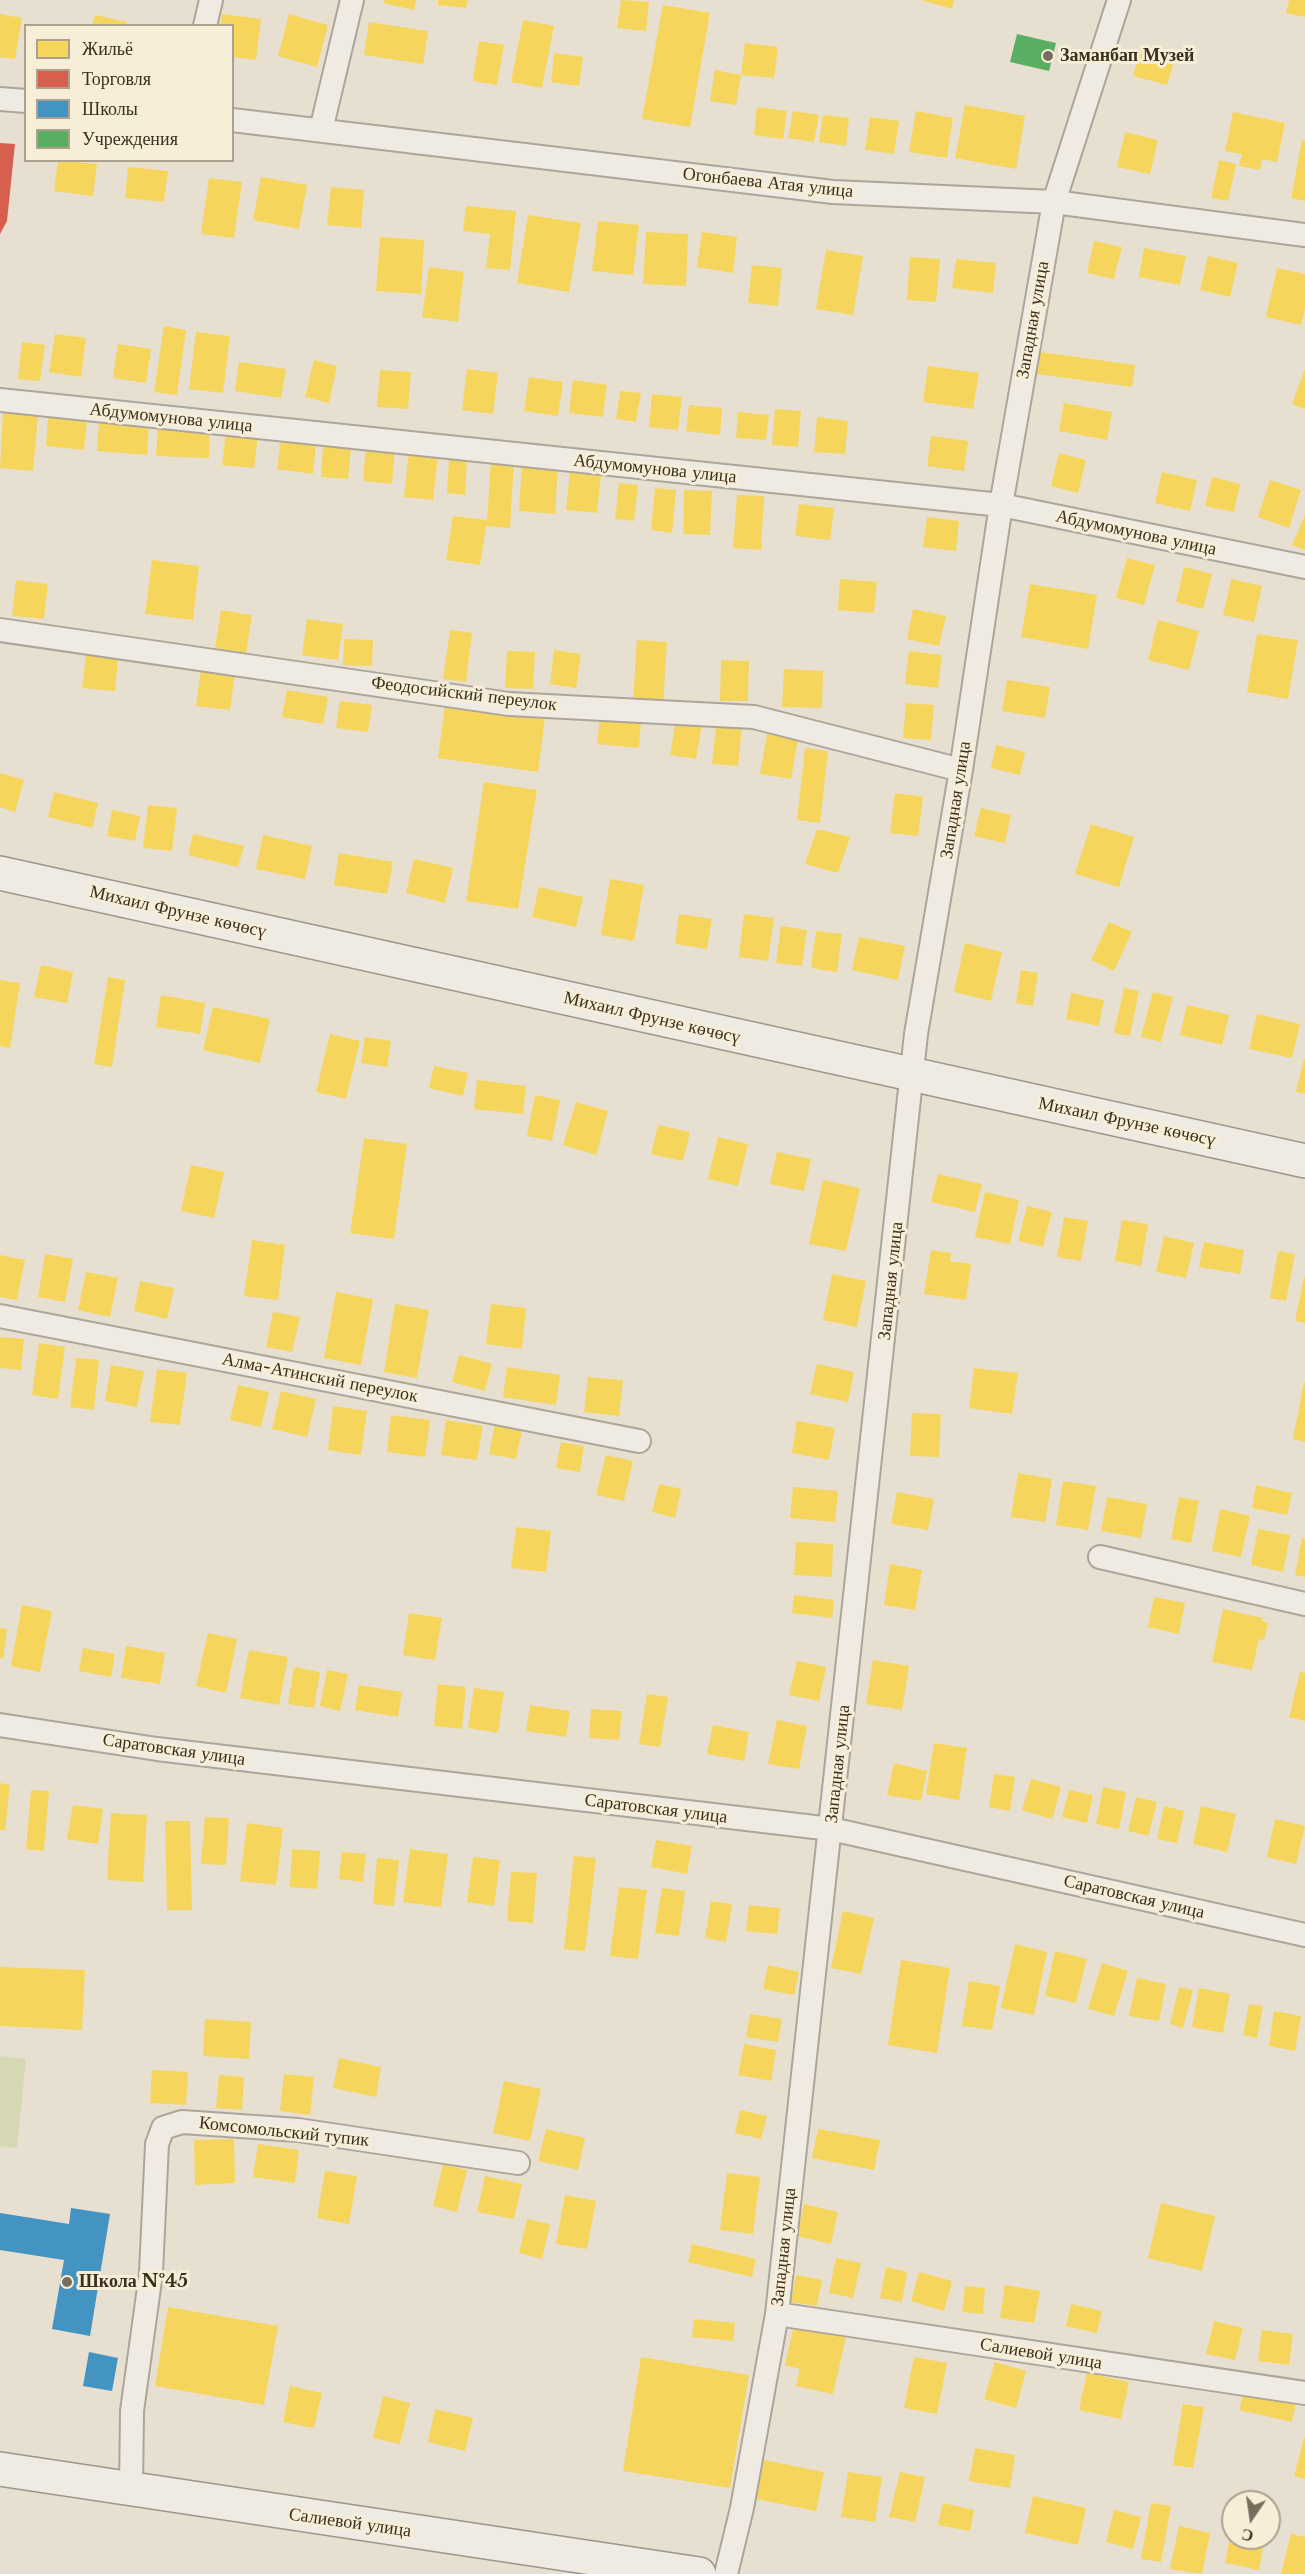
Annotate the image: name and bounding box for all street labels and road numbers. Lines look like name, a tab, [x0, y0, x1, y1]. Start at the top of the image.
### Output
street label: Огонбаева Атая улица	[682, 163, 854, 203]
street label: Западная улица	[1012, 259, 1054, 381]
street label: Абдумомунова улица	[88, 399, 254, 437]
street label: Абдумомунова улица	[572, 450, 738, 488]
street label: Абдумомунова улица	[1054, 505, 1218, 561]
street label: Феодосийский переулок	[370, 672, 558, 716]
street label: Западная улица	[936, 740, 976, 860]
street label: Михаил Фрунзе көчөсү	[87, 881, 269, 943]
street label: Михаил Фрунзе көчөсү	[561, 987, 743, 1049]
street label: Михаил Фрунзе көчөсү	[1036, 1093, 1218, 1151]
street label: Западная улица	[874, 1221, 908, 1341]
street label: Алма-Атинский переулок	[220, 1348, 420, 1408]
street label: Западная улица	[821, 1704, 855, 1824]
street label: Саратовская улица	[101, 1729, 247, 1771]
street label: Саратовская улица	[583, 1790, 729, 1828]
street label: Саратовская улица	[1061, 1870, 1207, 1924]
street label: Комсомольский тупик	[198, 2112, 370, 2152]
street label: Западная улица	[767, 2187, 801, 2307]
street label: Салиевой улица	[978, 2334, 1104, 2374]
street label: Салиевой улица	[287, 2504, 413, 2542]

